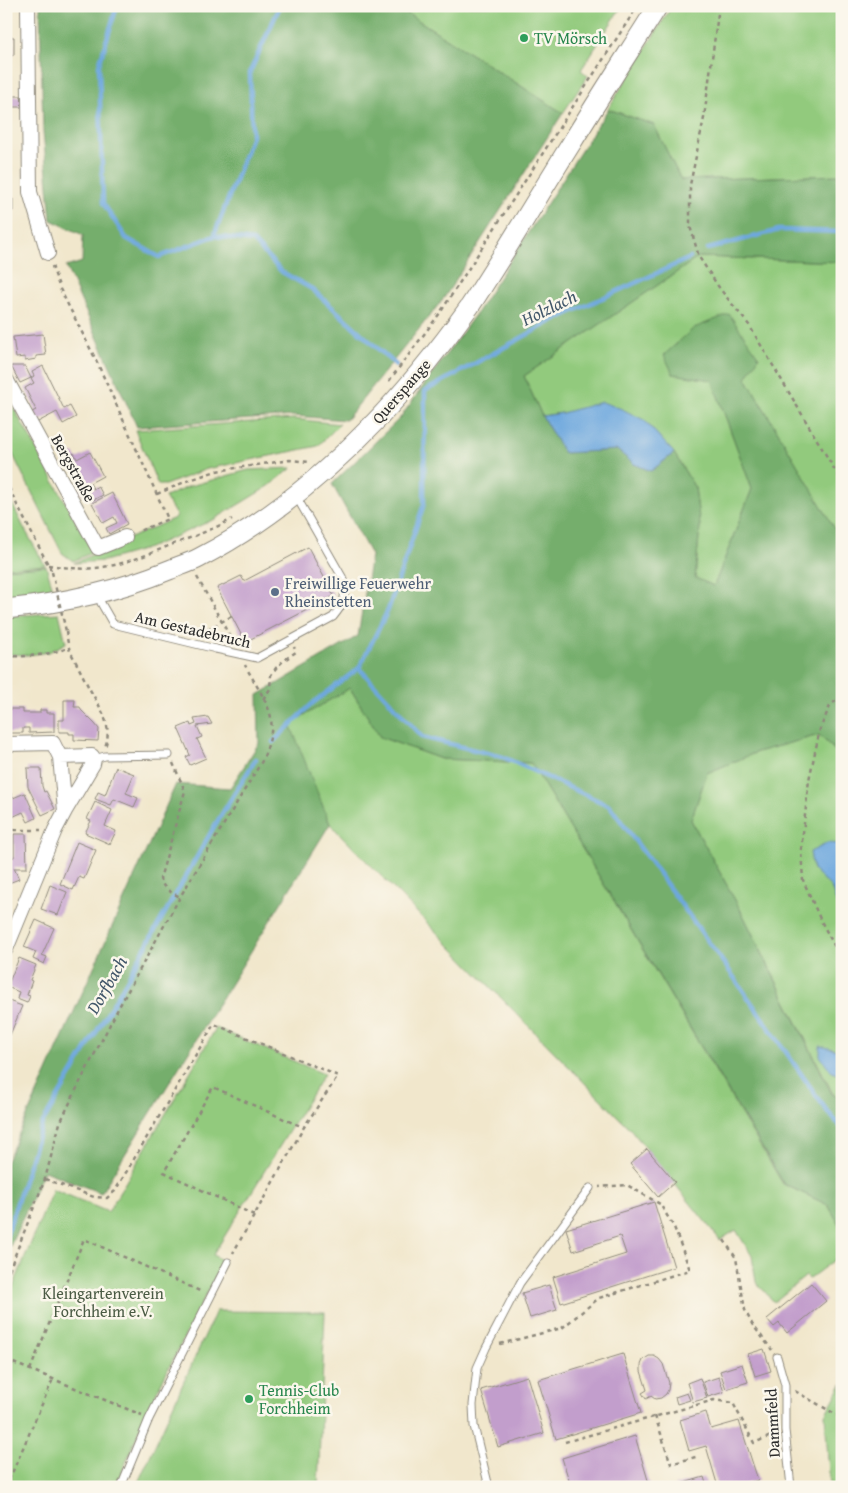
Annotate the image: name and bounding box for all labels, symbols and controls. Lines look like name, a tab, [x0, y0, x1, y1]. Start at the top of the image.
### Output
place label: TV Mörsch	[534, 26, 607, 50]
marker: TV Mörsch	[518, 32, 530, 44]
water label: Holzlach	[516, 283, 581, 333]
street label: Querspange	[366, 353, 436, 429]
street label: Bergstraße	[46, 430, 102, 506]
place label: Freiwillige Feuerwehr Rheinstetten	[285, 571, 431, 613]
marker: Freiwillige Feuerwehr Rheinstetten	[269, 586, 281, 598]
street label: Am Gestadebruch	[133, 604, 253, 654]
water label: Dorfbach	[79, 951, 134, 1020]
park label: Kleingartenverein Forchheim e.V.	[42, 1281, 164, 1323]
place label: Tennis-Club Forchheim	[259, 1378, 339, 1420]
street label: Dammfeld	[758, 1387, 786, 1458]
marker: Tennis-Club Forchheim	[243, 1393, 255, 1405]

